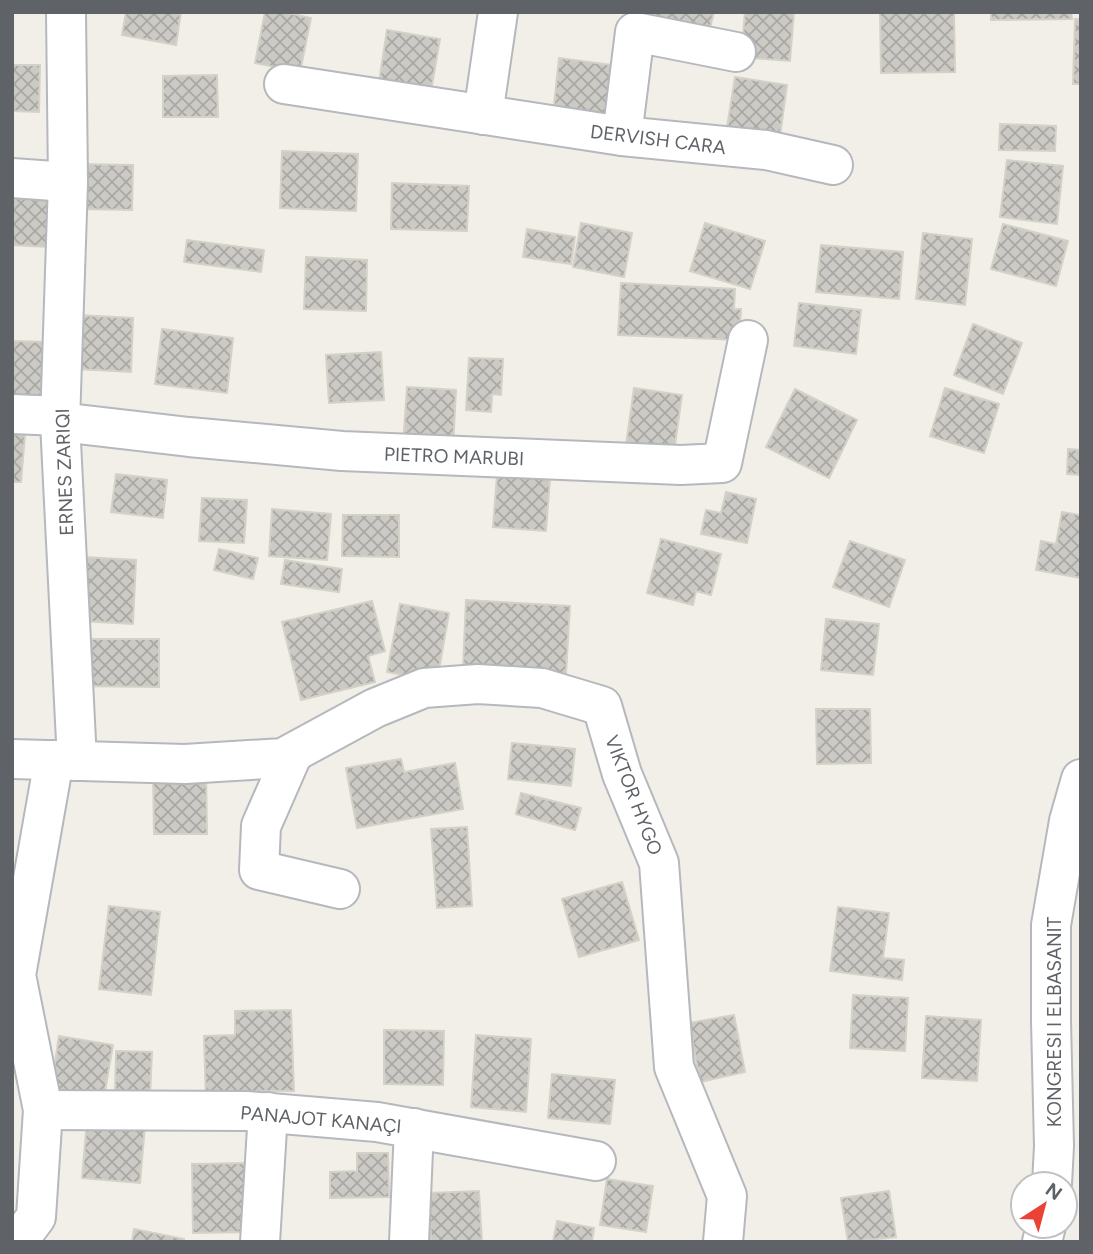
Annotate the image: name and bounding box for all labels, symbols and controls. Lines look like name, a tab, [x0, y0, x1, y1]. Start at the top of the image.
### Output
street label: DERVISH CARA	[589, 120, 727, 159]
street label: ERNES ZARIQI	[51, 408, 78, 536]
street label: PIETRO MARUBI	[383, 443, 524, 470]
street label: VIKTOR HYGO	[600, 732, 667, 858]
street label: KONGRESI I ELBASANIT	[1043, 916, 1066, 1127]
street label: PANAJOT KANAÇI	[239, 1101, 403, 1138]
north arrow	[1009, 1170, 1079, 1240]
text: N	[1041, 1178, 1066, 1205]

